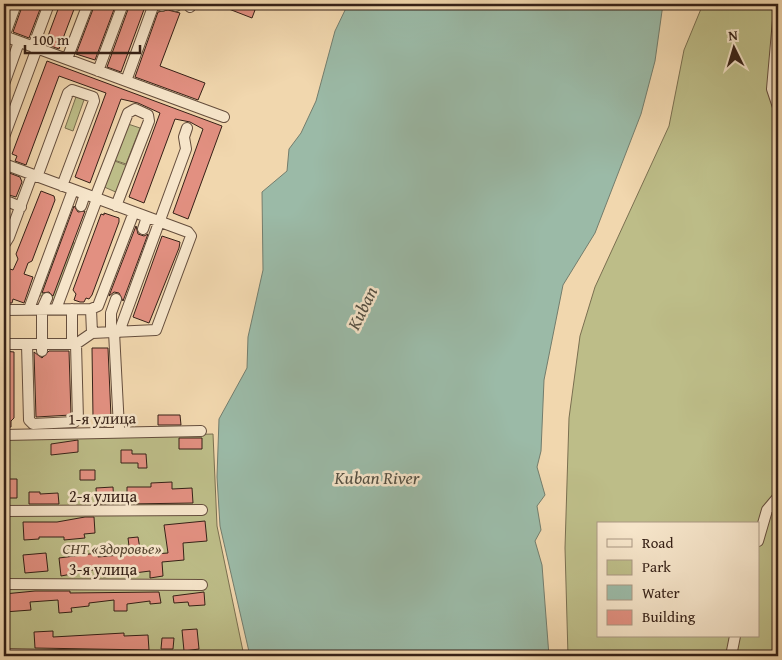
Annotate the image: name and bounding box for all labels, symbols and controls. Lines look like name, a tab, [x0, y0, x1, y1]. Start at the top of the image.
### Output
scale bar	[25, 22, 140, 54]
north arrow	[710, 22, 760, 72]
text: N	[727, 25, 739, 45]
text: 100 m	[32, 29, 70, 50]
water label: Kuban	[340, 282, 384, 335]
street label: 1-я улица	[68, 405, 137, 431]
water label: Kuban River	[333, 464, 421, 491]
street label: 2-я улица	[69, 484, 137, 508]
legend	[597, 522, 760, 638]
text: Road	[642, 532, 673, 553]
park label: СНТ «Здоровье»	[62, 536, 162, 560]
text: Park	[642, 556, 671, 577]
street label: 3-я улица	[69, 557, 137, 581]
text: Water	[642, 582, 680, 603]
text: Building	[642, 606, 696, 627]

